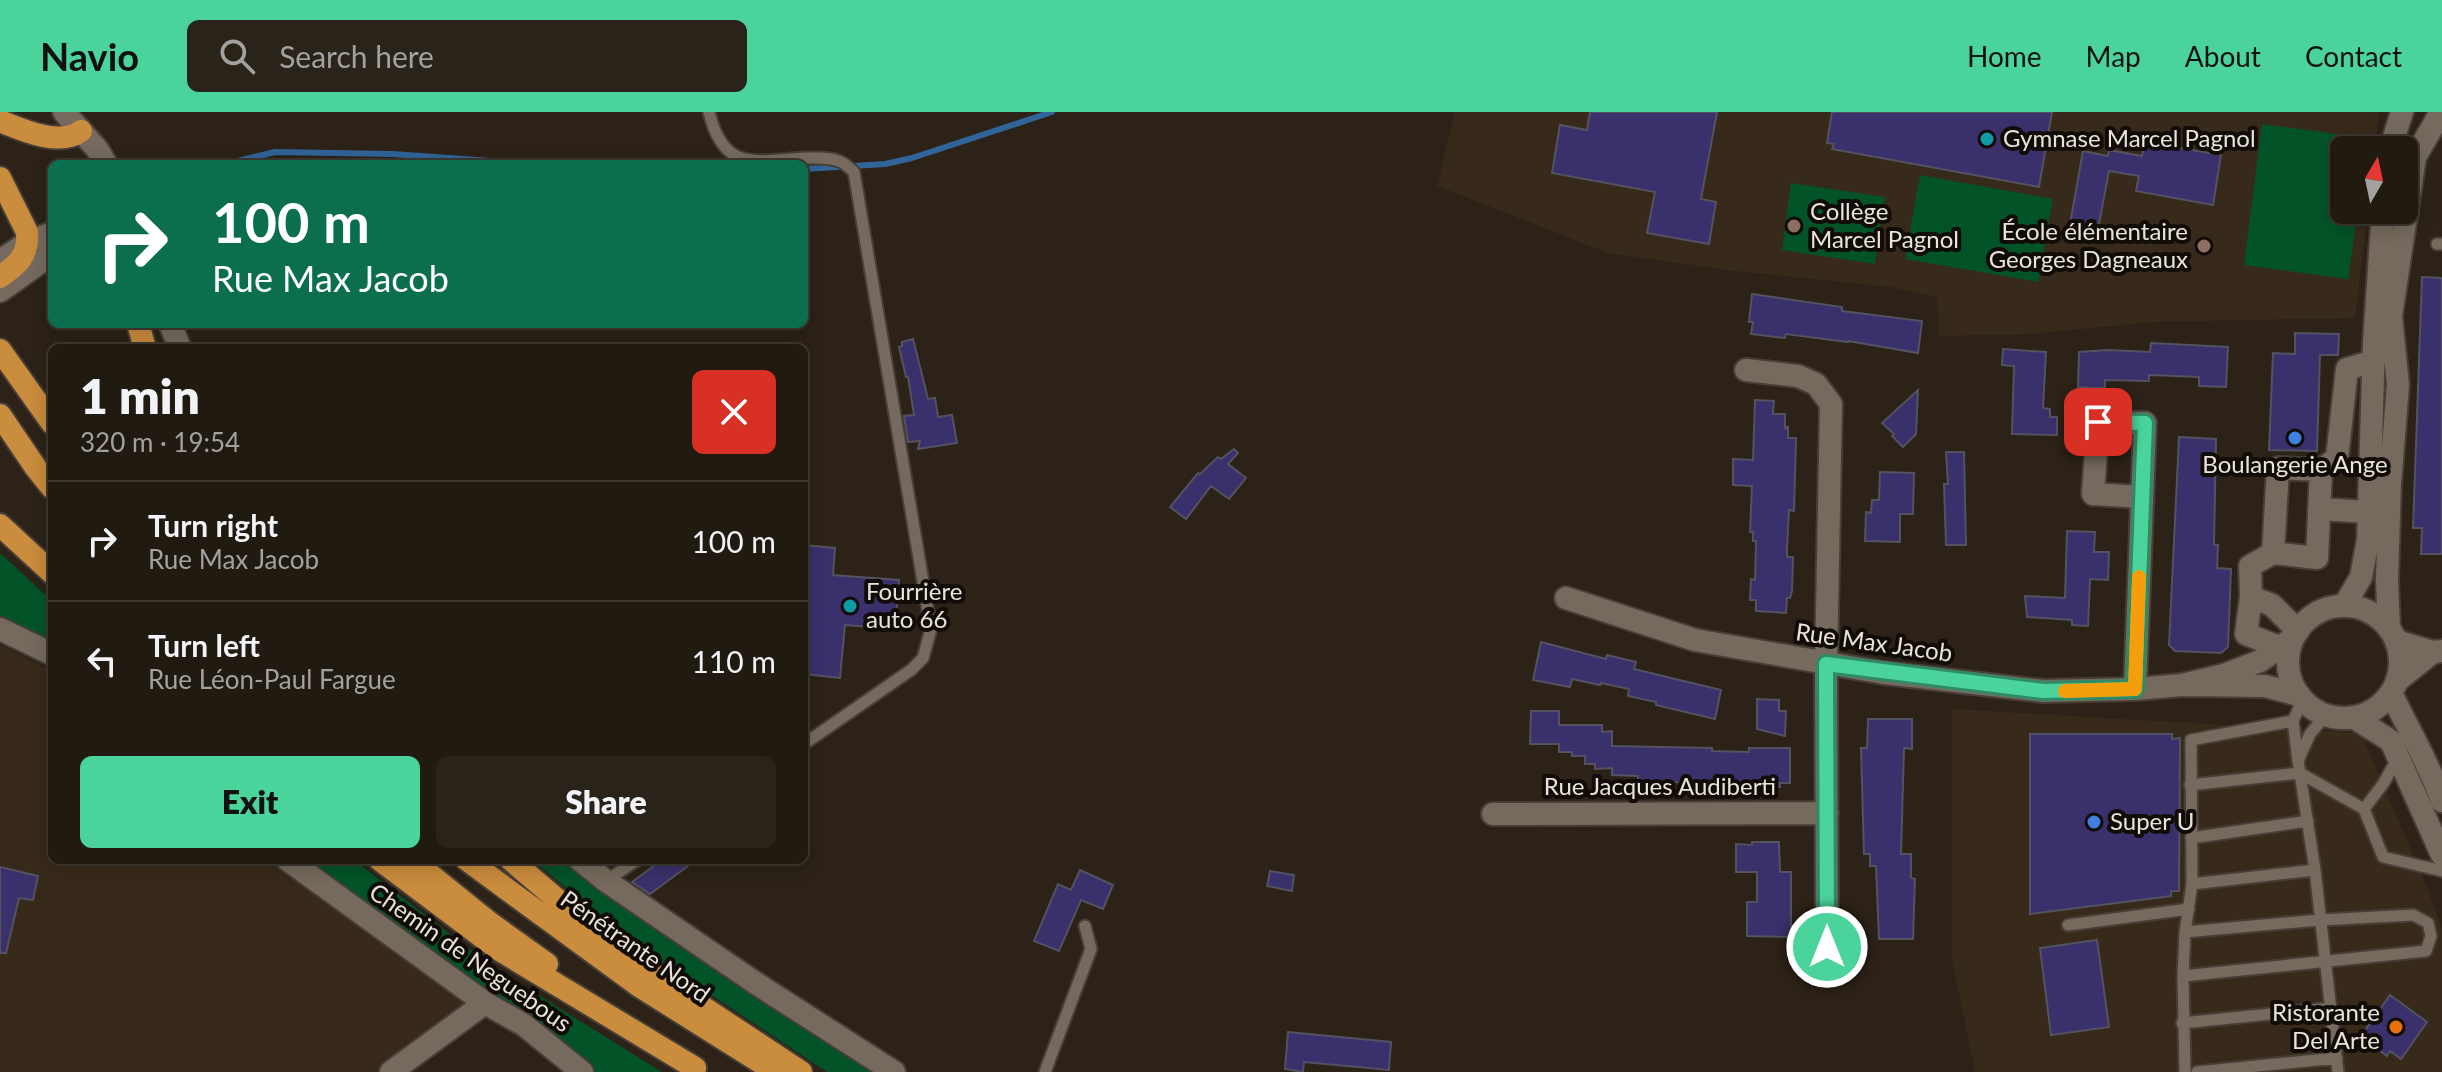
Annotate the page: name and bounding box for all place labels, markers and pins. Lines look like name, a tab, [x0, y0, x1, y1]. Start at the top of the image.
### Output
place label: Gymnase Marcel Pagnol	[2003, 123, 2256, 152]
marker: Gymnase Marcel Pagnol	[1978, 130, 1996, 148]
place label: Collège Marcel Pagnol	[1810, 196, 1959, 253]
place label: École élémentaire Georges Dagneaux	[1989, 216, 2188, 273]
marker: Collège Marcel Pagnol	[1785, 217, 1803, 235]
marker: École élémentaire Georges Dagneaux	[2195, 237, 2213, 255]
pin	[2064, 388, 2132, 456]
marker: Boulangerie Ange	[2286, 429, 2304, 447]
place label: Boulangerie Ange	[2202, 449, 2388, 478]
place label: Fourrière auto 66	[866, 576, 962, 633]
marker: Fourrière auto 66	[841, 597, 859, 615]
place label: Super U	[2110, 806, 2194, 835]
marker: Super U	[2085, 813, 2103, 831]
place label: Ristorante Del Arte	[2272, 997, 2380, 1054]
marker: Ristorante Del Arte	[2387, 1018, 2405, 1036]

